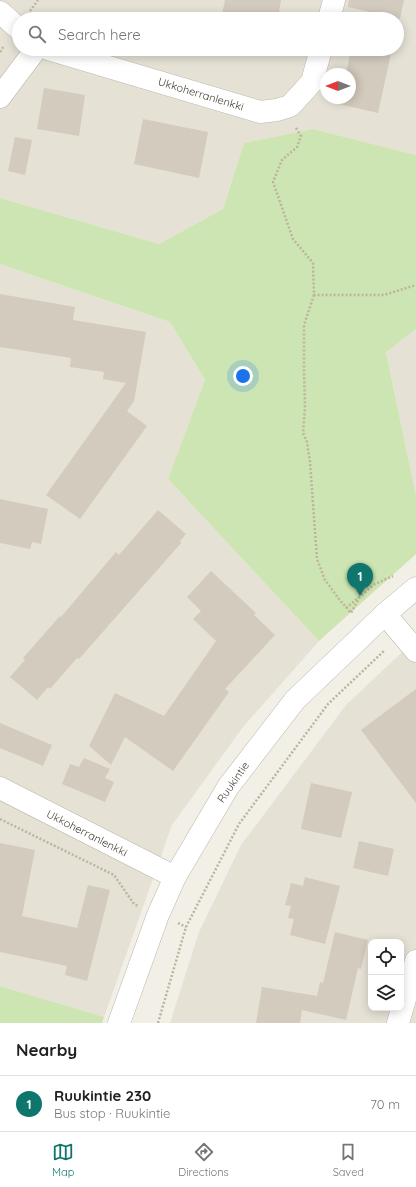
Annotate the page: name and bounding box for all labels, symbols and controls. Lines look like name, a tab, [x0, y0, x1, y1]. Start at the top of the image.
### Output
search box	[12, 12, 404, 56]
icon: search	[26, 23, 48, 45]
text: Search here	[58, 25, 141, 44]
north arrow	[320, 68, 356, 104]
street label: Ukkoherranlenkki	[156, 74, 246, 114]
your location	[233, 366, 253, 386]
pin: 1	[347, 563, 373, 596]
street label: Ruukintie	[214, 759, 252, 805]
street label: Ukkoherranlenkki	[44, 807, 130, 859]
map controls	[368, 939, 404, 1011]
button: locate	[368, 939, 404, 975]
button: layers	[368, 975, 404, 1011]
text: Nearby	[16, 1039, 77, 1060]
text: Ruukintie 230	[54, 1086, 151, 1105]
text: 1	[26, 1096, 32, 1112]
text: 70 m	[370, 1096, 400, 1112]
text: Bus stop · Ruukintie	[54, 1105, 170, 1121]
tab: Map	[52, 1141, 74, 1179]
tab: Directions	[178, 1141, 229, 1179]
tab: Saved	[333, 1141, 364, 1179]

